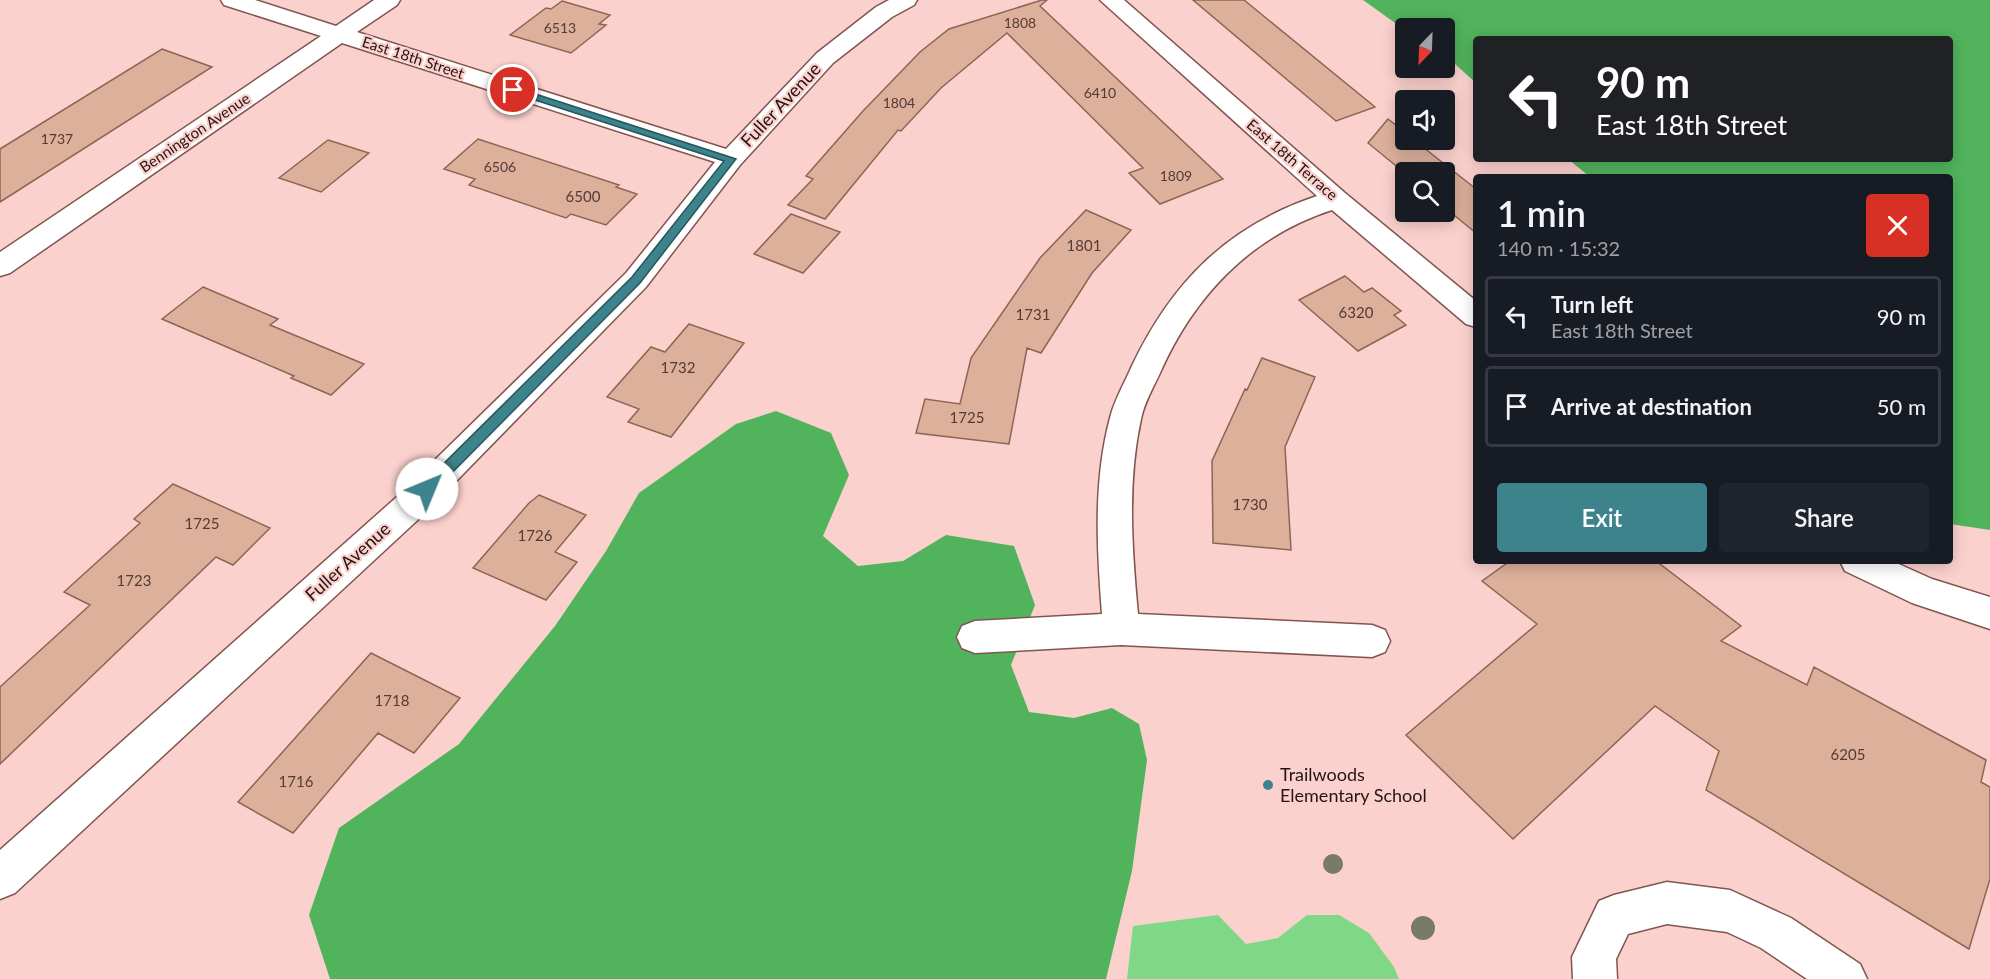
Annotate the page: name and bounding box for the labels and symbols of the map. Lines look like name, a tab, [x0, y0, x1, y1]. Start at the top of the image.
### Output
house number: 1808	[1004, 14, 1036, 31]
north arrow	[1395, 18, 1455, 78]
house number: 6513	[544, 19, 576, 36]
street label: East 18th Street	[360, 32, 467, 82]
street label: Fuller Avenue	[736, 58, 825, 151]
pin	[487, 64, 538, 115]
house number: 6410	[1084, 84, 1116, 101]
street label: Bennington Avenue	[136, 89, 253, 176]
house number: 1804	[883, 94, 915, 111]
street label: East 18th Terrace	[1244, 115, 1342, 204]
house number: 1737	[41, 130, 73, 147]
house number: 6506	[484, 158, 516, 175]
house number: 1809	[1160, 167, 1192, 184]
house number: 6500	[566, 187, 601, 205]
house number: 1801	[1067, 236, 1101, 254]
house number: 6320	[1339, 303, 1374, 321]
house number: 1731	[1016, 305, 1050, 323]
house number: 1732	[661, 358, 695, 376]
house number: 1725	[950, 408, 984, 426]
position arrow	[395, 457, 459, 521]
house number: 1730	[1233, 495, 1268, 513]
house number: 1725	[185, 514, 219, 532]
street label: Fuller Avenue	[300, 517, 395, 605]
house number: 1726	[518, 526, 553, 544]
house number: 1723	[117, 571, 151, 589]
house number: 1718	[375, 691, 409, 709]
house number: 6205	[1831, 745, 1865, 763]
place label: Trailwoods Elementary School	[1280, 763, 1427, 806]
house number: 1716	[279, 772, 314, 790]
marker: Trailwoods Elementary School	[1261, 778, 1275, 792]

